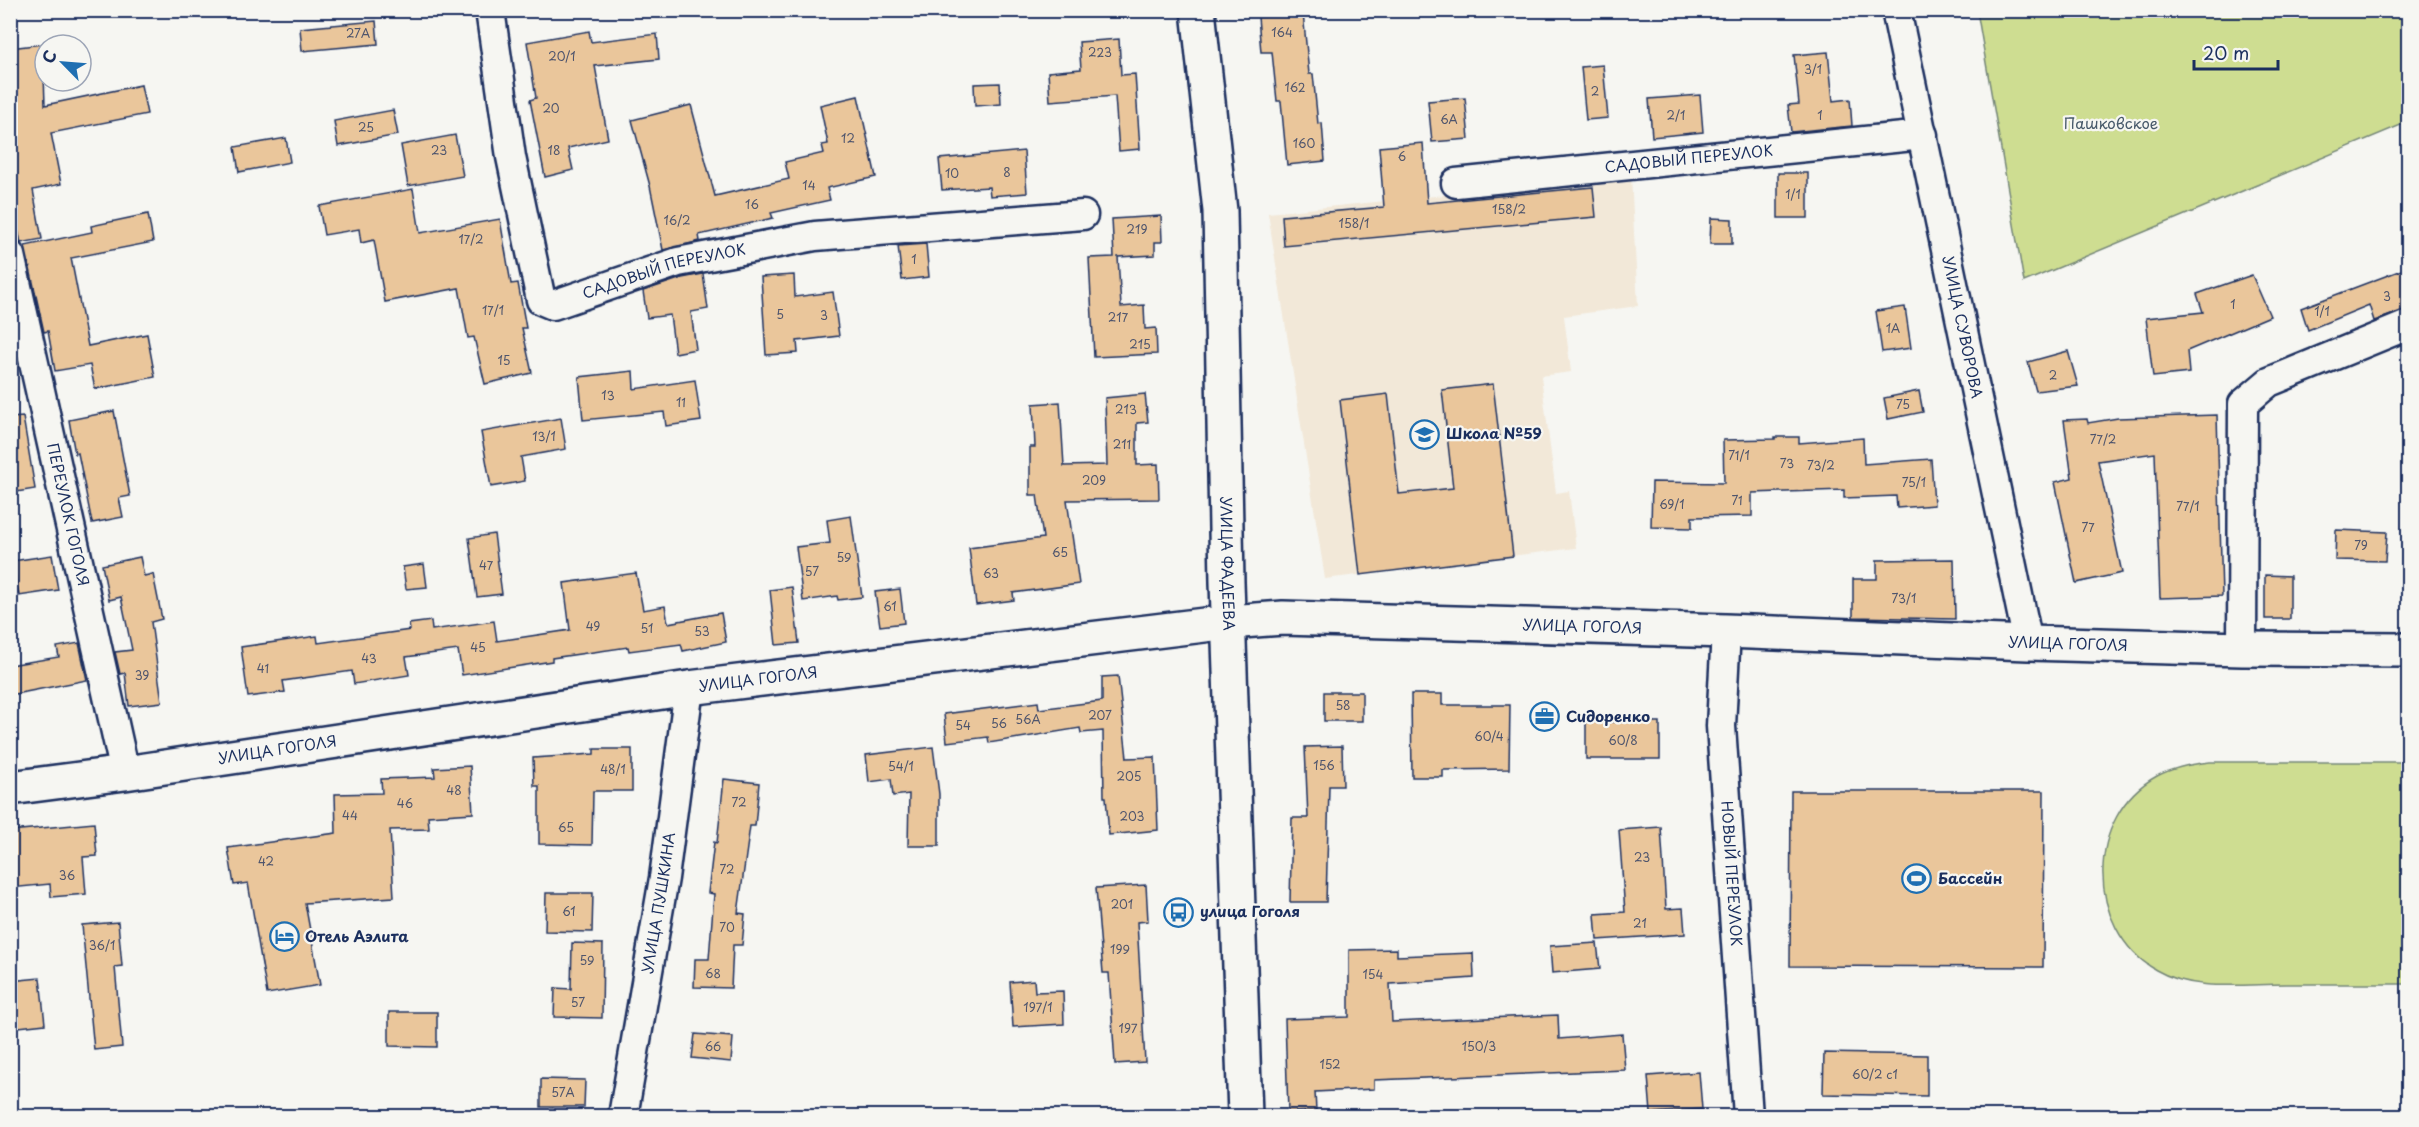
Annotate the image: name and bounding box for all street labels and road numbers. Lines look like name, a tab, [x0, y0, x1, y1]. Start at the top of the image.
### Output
street label: САДОВЫЙ ПЕРЕУЛОК	[1603, 137, 1774, 178]
street label: САДОВЫЙ ПЕРЕУЛОК	[579, 236, 748, 304]
street label: УЛИЦА СУВОРОВА	[1938, 254, 1990, 400]
street label: ПЕРЕУЛОК ГОГОЛЯ	[42, 441, 96, 588]
street label: УЛИЦА ФАДЕЕВА	[1215, 496, 1242, 631]
street label: УЛИЦА ГОГОЛЯ	[1522, 612, 1642, 639]
street label: УЛИЦА ГОГОЛЯ	[2008, 629, 2128, 656]
street label: УЛИЦА ГОГОЛЯ	[697, 659, 819, 697]
street label: УЛИЦА ГОГОЛЯ	[216, 728, 338, 769]
street label: НОВЫЙ ПЕРЕУЛОК	[1716, 800, 1749, 947]
street label: УЛИЦА ПУШКИНА	[635, 831, 680, 975]

